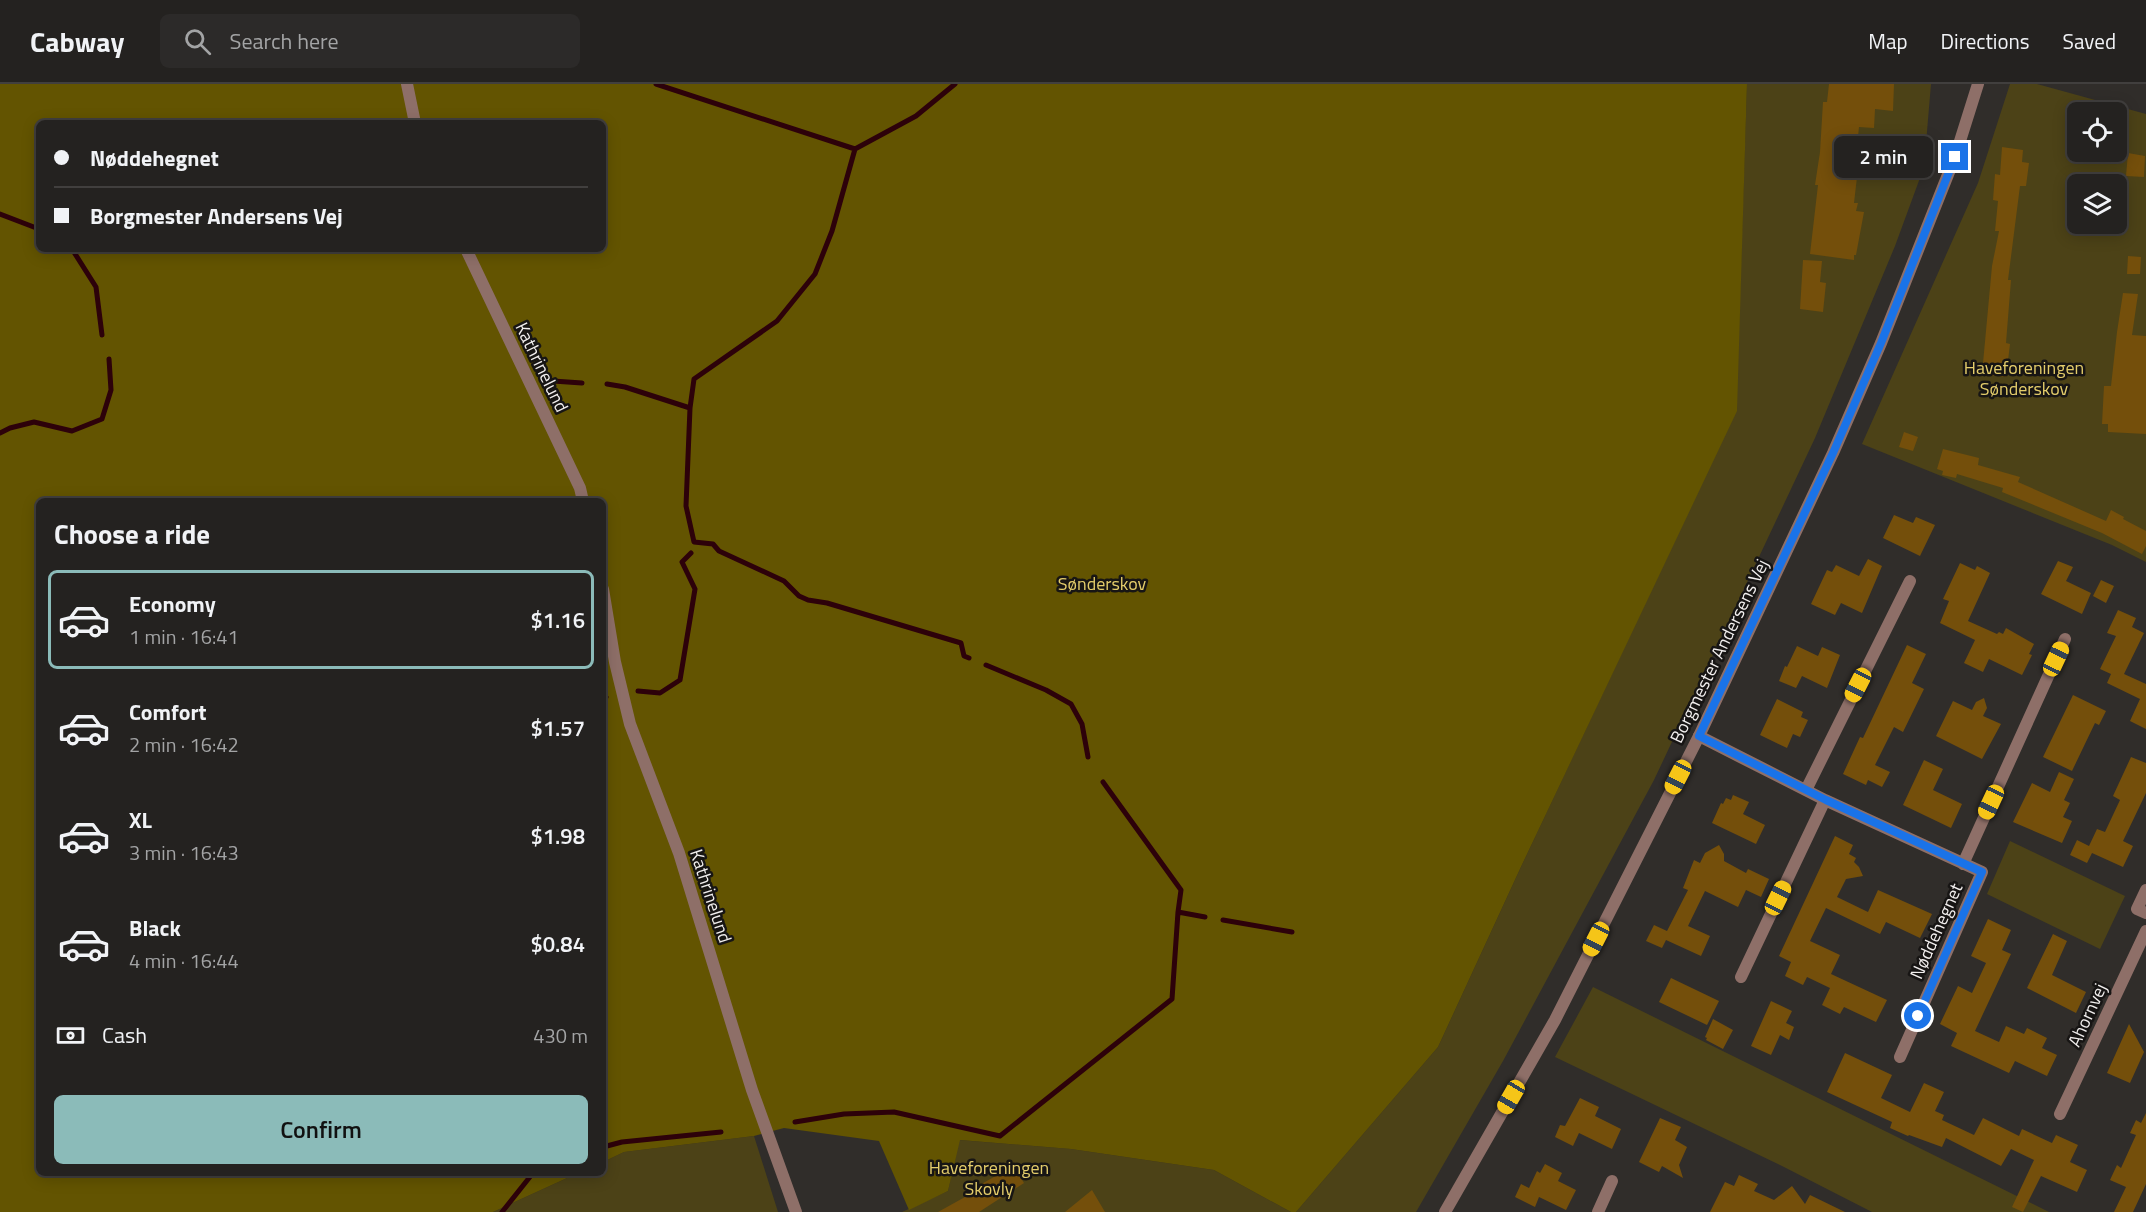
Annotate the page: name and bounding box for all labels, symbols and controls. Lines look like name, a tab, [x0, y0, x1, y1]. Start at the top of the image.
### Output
search box	[160, 14, 580, 68]
text: Cabway	[30, 20, 124, 63]
text: Search here	[229, 24, 339, 58]
icon: search	[181, 25, 214, 58]
text: Map	[1868, 25, 1908, 57]
text: Directions	[1941, 25, 2030, 57]
text: Saved	[2063, 25, 2116, 57]
map controls	[2067, 102, 2127, 234]
button: locate	[2067, 102, 2127, 162]
callout: 2 min	[1835, 136, 1934, 178]
text: Nøddehegnet	[90, 141, 219, 175]
text: 2 min	[1859, 141, 1908, 172]
route end	[1941, 143, 1968, 170]
button: layers	[2067, 174, 2127, 234]
text: Borgmester Andersens Vej	[90, 199, 343, 233]
street label: Kathrinelund	[509, 317, 575, 417]
park label: Haveforeningen Sønderskov	[1964, 354, 2084, 402]
text: Choose a ride	[54, 513, 210, 554]
street label: Borgmester Andersens Vej	[1663, 554, 1775, 748]
park label: Sønderskov	[1058, 570, 1147, 597]
text: Economy	[129, 587, 216, 621]
icon: car	[57, 593, 111, 647]
text: $1.16	[530, 603, 585, 637]
text: 1 min · 16:41	[129, 621, 239, 652]
car	[2040, 639, 2072, 679]
car	[1842, 665, 1874, 705]
text: Comfort	[129, 695, 207, 729]
icon: car	[57, 701, 111, 755]
text: $1.57	[530, 711, 585, 745]
text: 2 min · 16:42	[129, 729, 239, 760]
car	[1662, 757, 1694, 797]
car	[1975, 782, 2007, 822]
text: XL	[129, 803, 152, 837]
icon: car	[57, 809, 111, 863]
text: $1.98	[530, 819, 585, 853]
text: 3 min · 16:43	[129, 837, 239, 868]
street label: Kathrinelund	[683, 846, 739, 946]
car	[1762, 878, 1794, 918]
street label: Nøddehegnet	[1903, 878, 1970, 983]
text: Black	[129, 911, 181, 945]
icon: car	[57, 917, 111, 971]
car	[1580, 919, 1612, 959]
text: $0.84	[530, 927, 585, 961]
text: 4 min · 16:44	[129, 945, 239, 976]
street label: Ahornvej	[2061, 979, 2113, 1051]
route start	[1904, 1002, 1931, 1029]
text: Cash	[102, 1018, 147, 1052]
icon: cash	[54, 1019, 87, 1052]
text: 430 m	[533, 1020, 588, 1051]
car	[1494, 1077, 1528, 1117]
button: Confirm	[54, 1095, 588, 1164]
park label: Haveforeningen Skovly	[929, 1154, 1049, 1202]

